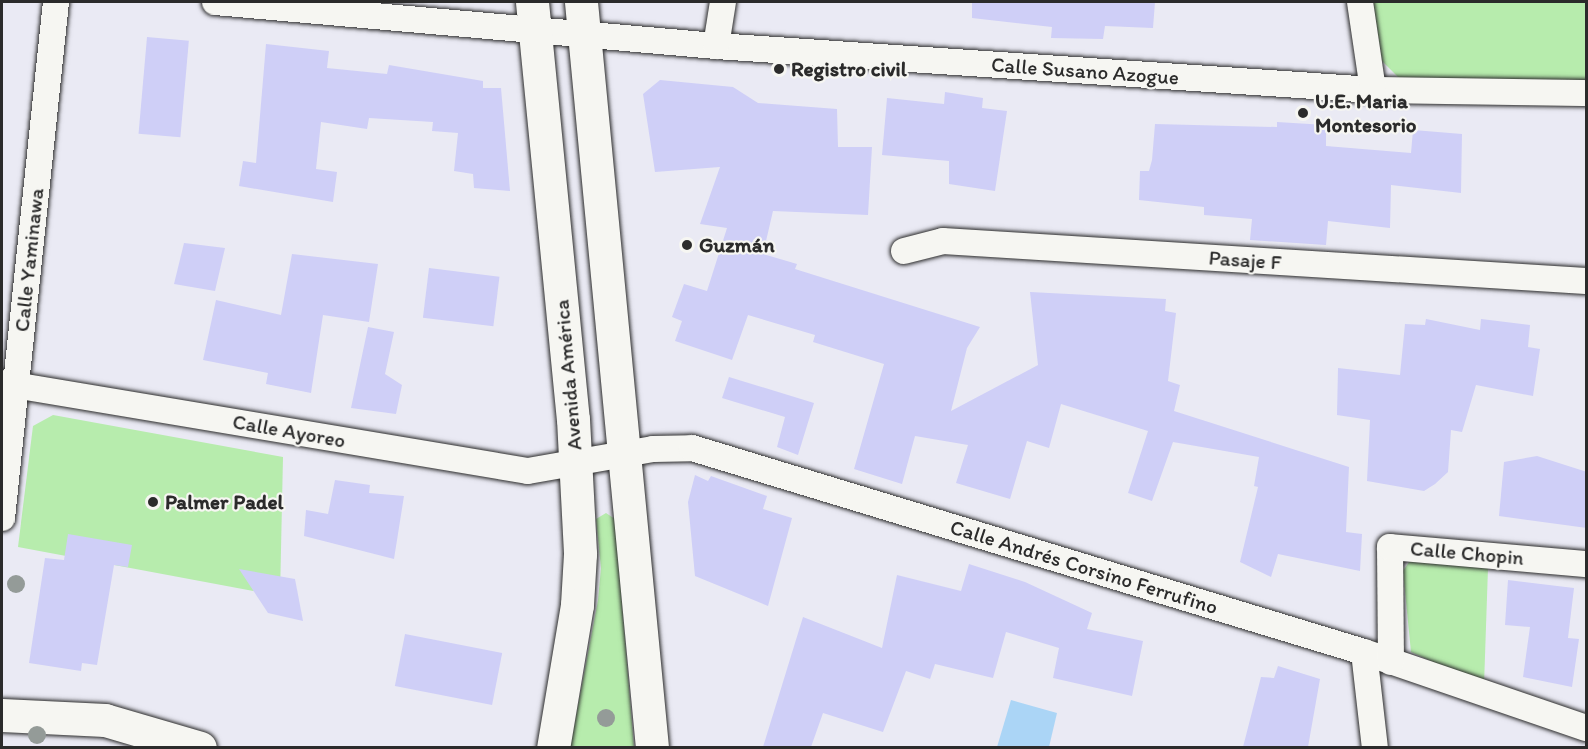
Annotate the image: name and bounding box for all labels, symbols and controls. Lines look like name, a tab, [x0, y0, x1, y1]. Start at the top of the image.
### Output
street label: Calle Susano Azogue	[991, 52, 1179, 90]
place label: Registro civil	[791, 56, 907, 82]
marker: Registro civil	[772, 62, 786, 76]
place label: U.E. Maria Montesorio	[1315, 88, 1416, 138]
marker: U.E. Maria Montesorio	[1296, 106, 1310, 120]
street label: Calle Yaminawa	[9, 188, 49, 332]
place label: Guzmán	[699, 232, 775, 258]
marker: Guzmán	[680, 238, 694, 252]
street label: Pasaje F	[1208, 245, 1282, 275]
street label: Avenida América	[549, 299, 587, 451]
street label: Calle Ayoreo	[231, 409, 347, 453]
place label: Palmer Padel	[165, 489, 283, 515]
marker: Palmer Padel	[146, 495, 160, 509]
street label: Calle Andrés Corsino Ferrufino	[947, 514, 1221, 620]
street label: Calle Chopin	[1409, 535, 1525, 571]

